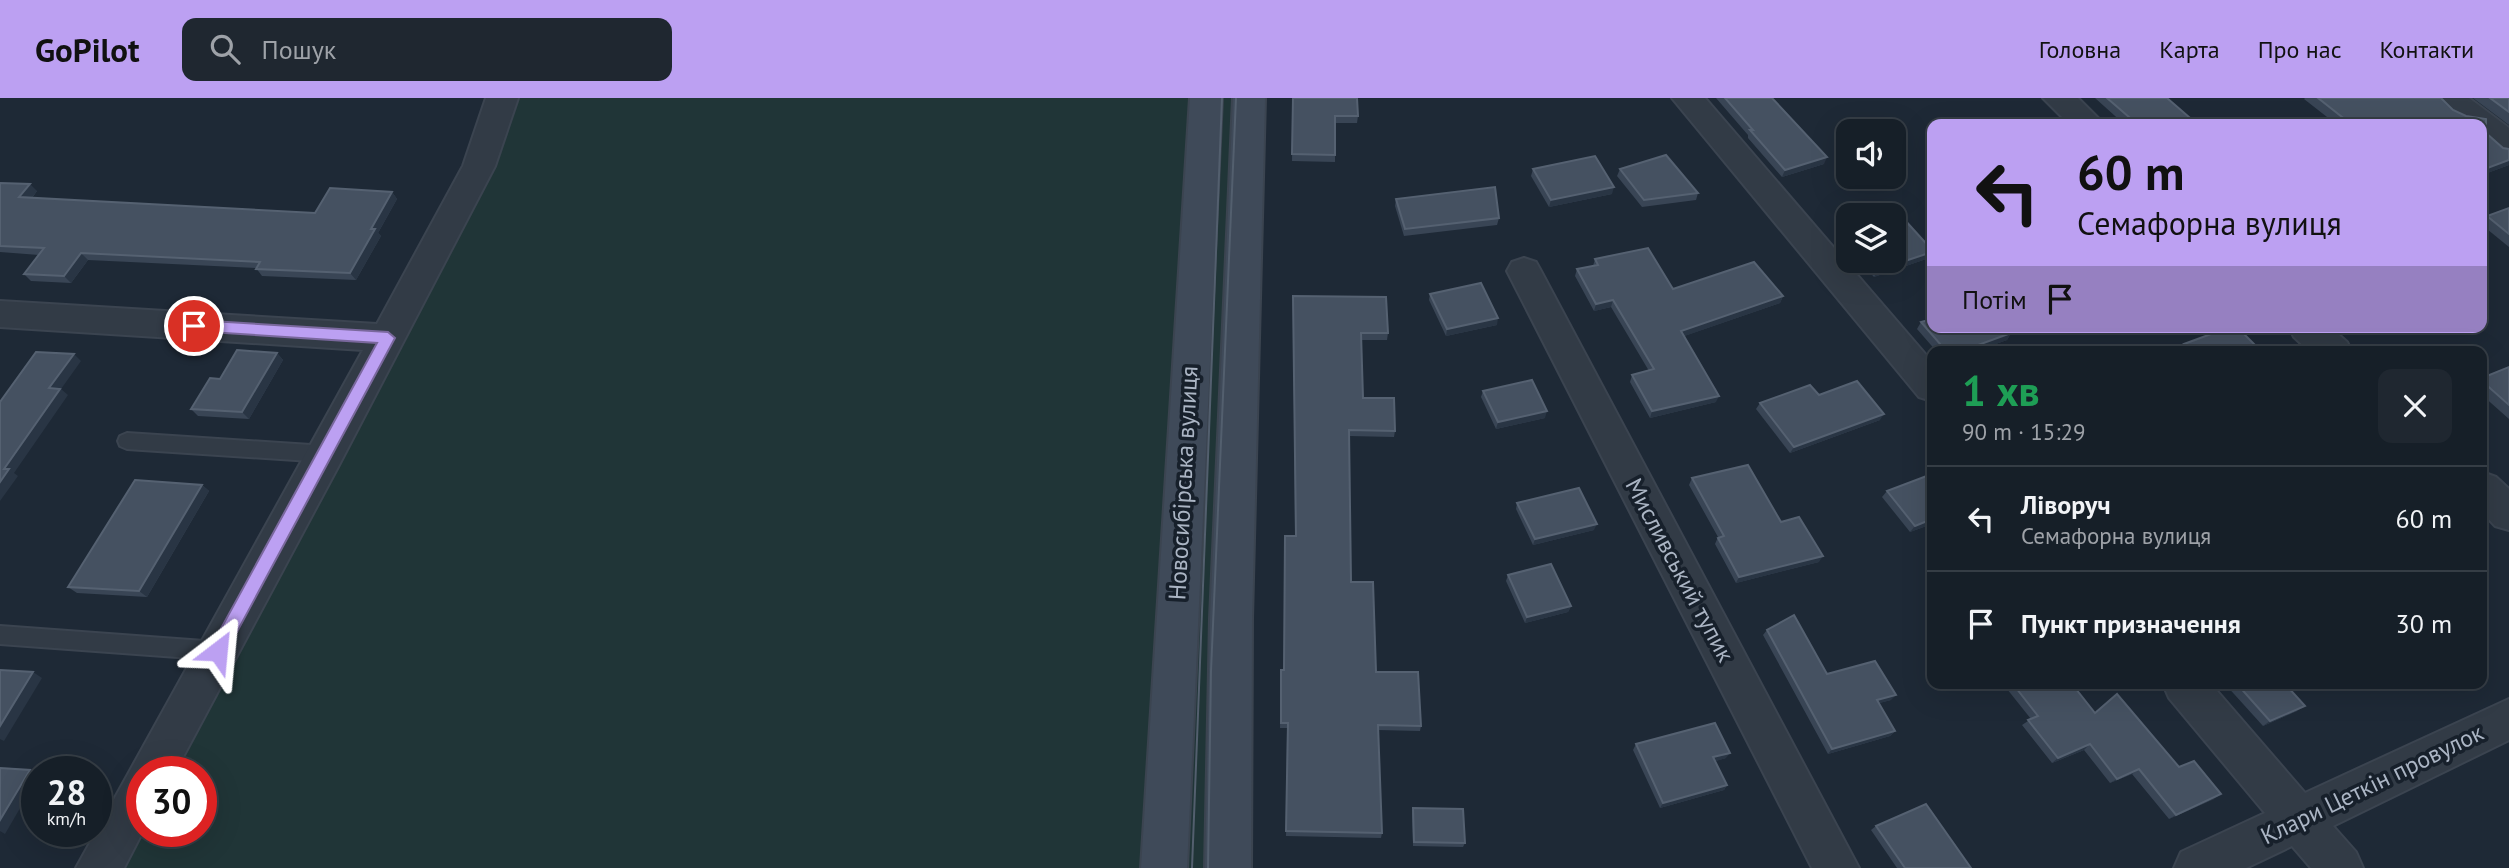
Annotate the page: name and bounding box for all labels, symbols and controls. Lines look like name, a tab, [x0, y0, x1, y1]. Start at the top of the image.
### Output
search box	[182, 18, 672, 81]
text: GoPilot	[35, 28, 140, 71]
icon: search	[206, 30, 244, 68]
text: Пошук	[262, 33, 336, 66]
text: Головна	[2039, 34, 2121, 65]
text: Карта	[2159, 34, 2220, 65]
text: Про нас	[2258, 34, 2342, 65]
text: Контакти	[2380, 34, 2474, 65]
map controls	[1836, 119, 1906, 273]
button: sound	[1836, 119, 1906, 189]
text: 60 m	[2077, 140, 2184, 204]
icon: left	[1962, 147, 2053, 238]
text: Семафорна вулиця	[2077, 202, 2342, 244]
button: layers	[1836, 203, 1906, 273]
icon: arrive	[2041, 280, 2079, 318]
text: Потім	[1962, 283, 2027, 316]
pin	[164, 296, 224, 356]
icon: arrive	[175, 307, 213, 345]
text: 1 хв	[1962, 363, 2040, 418]
street label: Новосибірська вулиця	[1161, 365, 1205, 601]
button: close	[2378, 369, 2452, 443]
text: 90 m · 15:29	[1962, 417, 2086, 446]
street label: Мисливський тупик	[1619, 473, 1742, 668]
text: Ліворуч	[2021, 488, 2111, 521]
icon: left	[1962, 500, 2000, 538]
text: 60 m	[2396, 502, 2452, 535]
text: Семафорна вулиця	[2021, 521, 2211, 550]
icon: arrive	[1962, 605, 2000, 643]
text: Пункт призначення	[2021, 607, 2241, 640]
text: 30 m	[2396, 607, 2452, 640]
position arrow	[181, 614, 255, 688]
street label: Клари Цеткін провулок	[2256, 716, 2489, 851]
speed limit sign: 30	[126, 756, 217, 847]
text: 28	[47, 769, 86, 815]
text: km/h	[47, 807, 86, 830]

